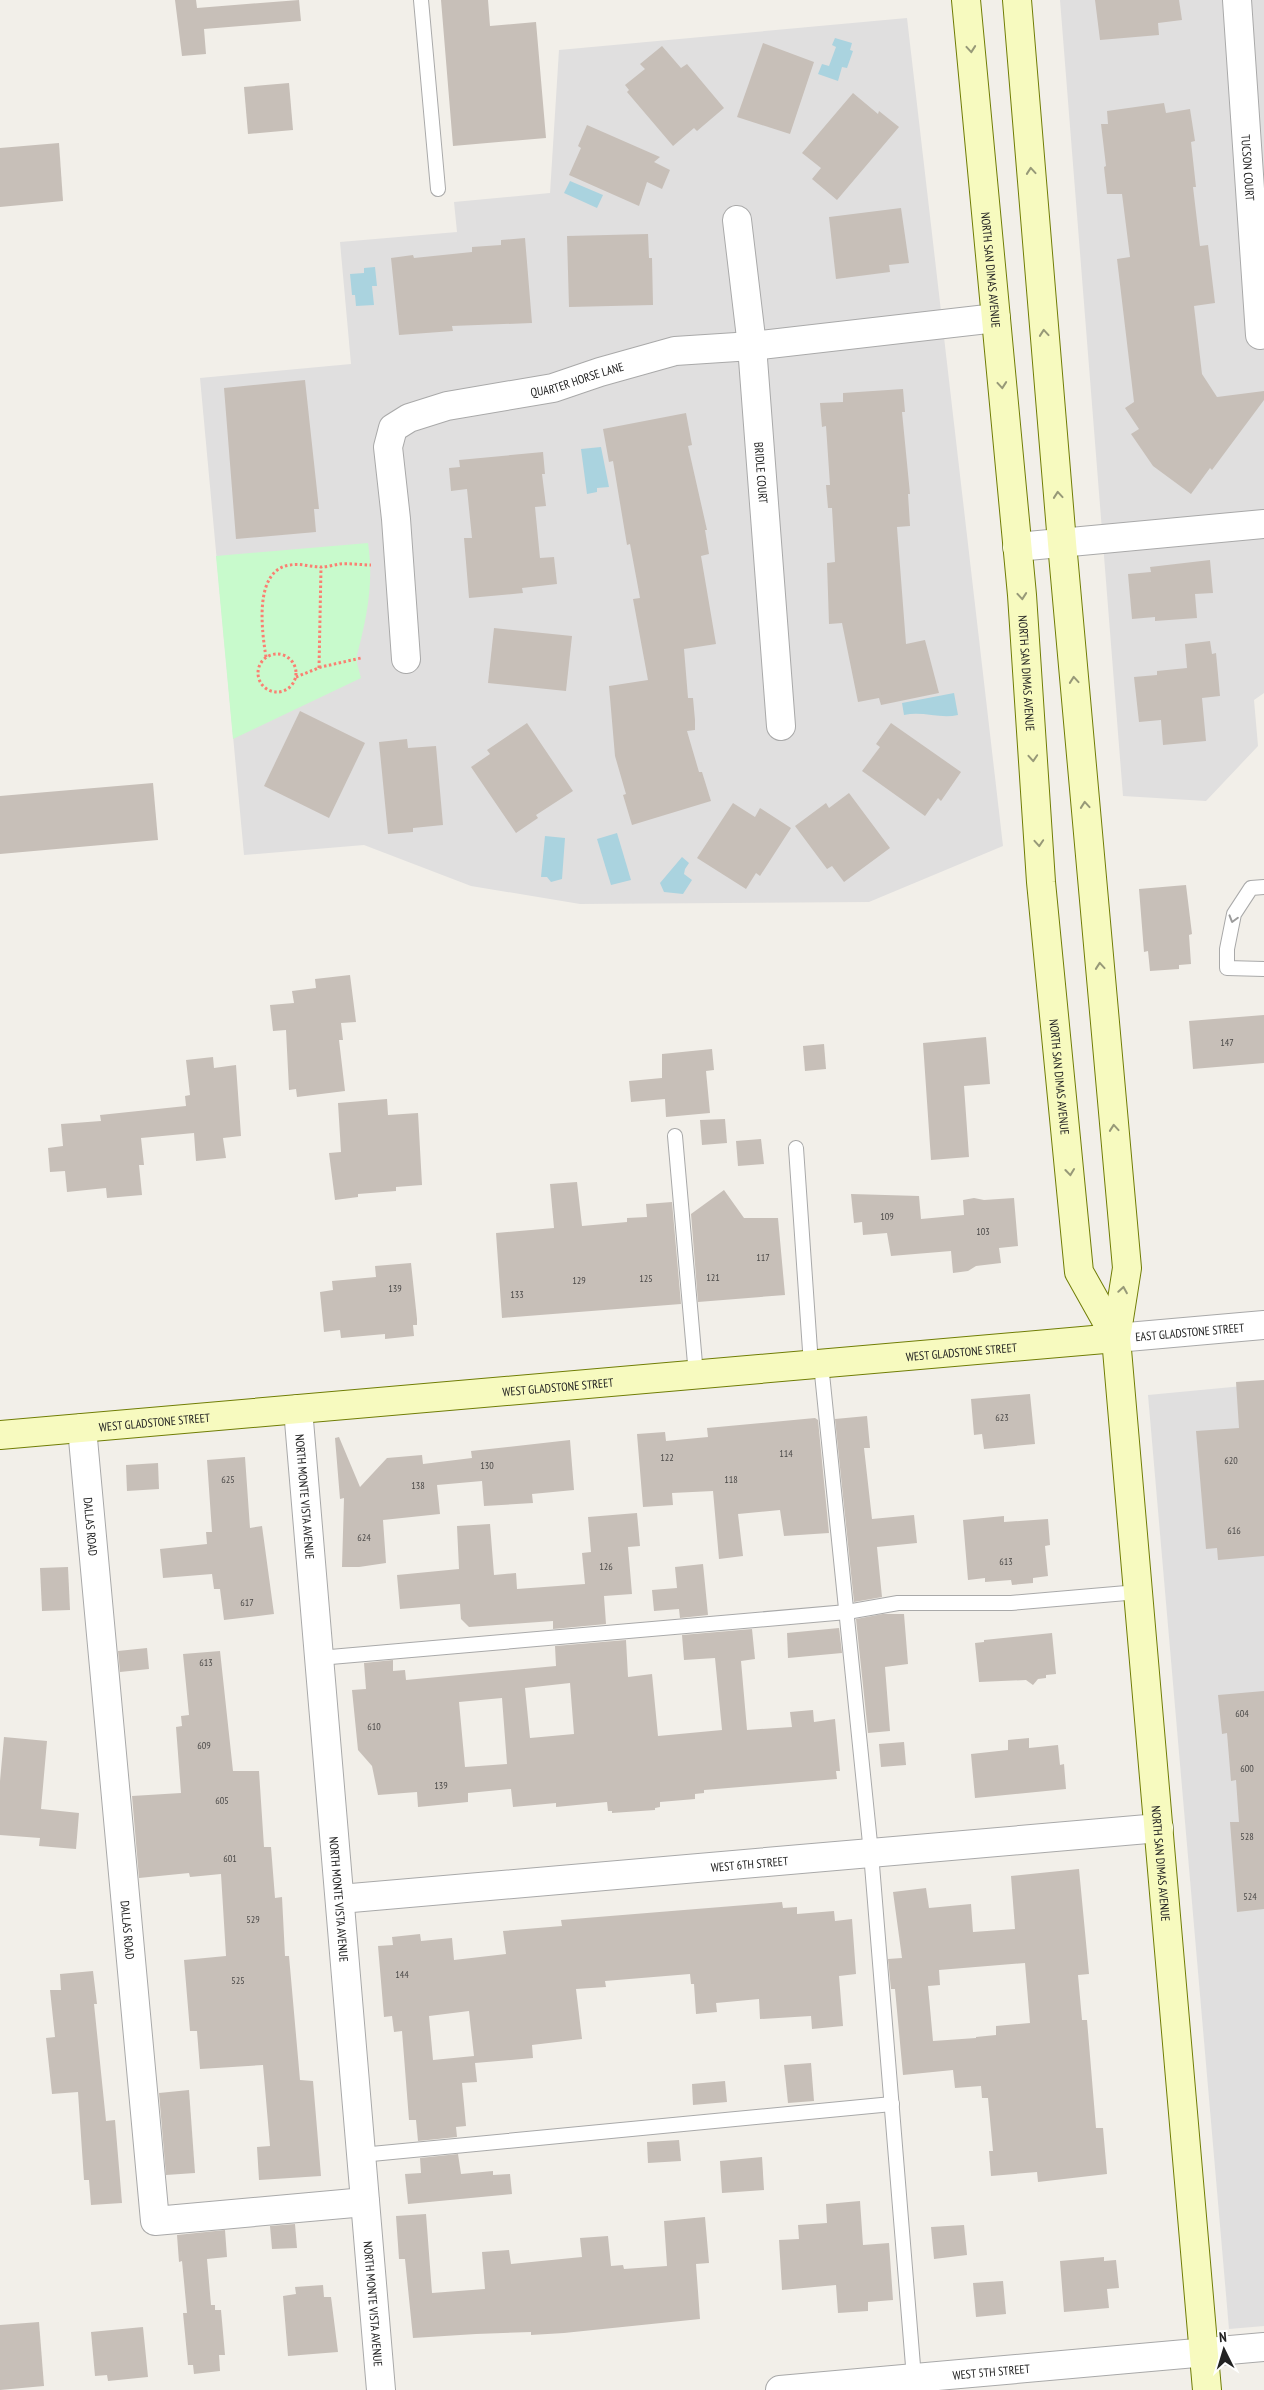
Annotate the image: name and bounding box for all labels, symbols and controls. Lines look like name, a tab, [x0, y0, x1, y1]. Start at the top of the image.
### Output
one-way arrow	[965, 45, 976, 53]
street label: TUCSON COURT	[1239, 134, 1258, 202]
one-way arrow	[1026, 167, 1037, 175]
street label: NORTH SAN DIMAS AVENUE	[978, 211, 1004, 328]
one-way arrow	[1039, 328, 1050, 336]
street label: QUARTER HORSE LANE	[529, 358, 625, 399]
one-way arrow	[996, 381, 1007, 389]
street label: BRIDLE COURT	[752, 441, 772, 505]
one-way arrow	[1053, 490, 1064, 498]
one-way arrow	[1016, 592, 1027, 600]
street label: NORTH SAN DIMAS AVENUE	[1016, 615, 1038, 732]
one-way arrow	[1069, 675, 1080, 683]
one-way arrow	[1027, 754, 1038, 762]
one-way arrow	[1080, 800, 1091, 808]
one-way arrow	[1033, 840, 1044, 848]
one-way arrow	[1229, 914, 1239, 923]
one-way arrow	[1094, 962, 1105, 970]
street label: NORTH SAN DIMAS AVENUE	[1047, 1018, 1073, 1135]
house number: 147	[1220, 1036, 1234, 1049]
one-way arrow	[1109, 1124, 1120, 1132]
one-way arrow	[1064, 1169, 1075, 1177]
house number: 109	[880, 1210, 894, 1223]
house number: 103	[976, 1225, 990, 1238]
house number: 117	[756, 1251, 770, 1264]
house number: 121	[706, 1271, 720, 1284]
house number: 125	[639, 1272, 653, 1285]
house number: 129	[572, 1274, 586, 1287]
house number: 139	[388, 1282, 402, 1295]
one-way arrow	[1118, 1286, 1128, 1294]
house number: 133	[510, 1288, 524, 1301]
street label: EAST GLADSTONE STREET	[1135, 1319, 1245, 1344]
street label: WEST GLADSTONE STREET	[905, 1339, 1018, 1364]
street label: WEST GLADSTONE STREET	[502, 1374, 615, 1399]
street label: WEST GLADSTONE STREET	[98, 1409, 211, 1434]
house number: 623	[995, 1411, 1009, 1424]
street label: NORTH MONTE VISTA AVENUE	[293, 1433, 318, 1560]
house number: 114	[779, 1447, 793, 1460]
house number: 122	[660, 1451, 674, 1464]
house number: 620	[1224, 1454, 1238, 1467]
house number: 130	[480, 1459, 494, 1472]
house number: 625	[221, 1473, 235, 1486]
house number: 118	[724, 1473, 738, 1486]
house number: 138	[411, 1479, 425, 1492]
street label: DALLAS ROAD	[81, 1497, 101, 1557]
house number: 616	[1227, 1524, 1241, 1537]
house number: 624	[357, 1531, 371, 1544]
house number: 613	[999, 1555, 1013, 1568]
house number: 126	[599, 1560, 613, 1573]
house number: 617	[240, 1596, 254, 1609]
house number: 613	[199, 1656, 213, 1669]
house number: 604	[1235, 1707, 1249, 1720]
house number: 610	[367, 1720, 381, 1733]
house number: 609	[197, 1739, 211, 1752]
house number: 600	[1240, 1762, 1254, 1775]
house number: 139	[434, 1779, 448, 1792]
house number: 605	[215, 1794, 229, 1807]
street label: NORTH SAN DIMAS AVENUE	[1149, 1805, 1174, 1922]
house number: 528	[1240, 1830, 1254, 1843]
street label: NORTH MONTE VISTA AVENUE	[327, 1836, 352, 1963]
house number: 601	[223, 1852, 237, 1865]
street label: WEST 6TH STREET	[710, 1853, 789, 1874]
house number: 524	[1243, 1890, 1257, 1903]
street label: DALLAS ROAD	[118, 1900, 138, 1960]
house number: 529	[246, 1913, 260, 1926]
house number: 144	[395, 1968, 409, 1981]
house number: 525	[231, 1974, 245, 1987]
street label: NORTH MONTE VISTA AVENUE	[361, 2241, 386, 2367]
north arrow	[1199, 2325, 1249, 2375]
text: N	[1218, 2328, 1227, 2346]
street label: WEST 5TH STREET	[952, 2360, 1031, 2382]

